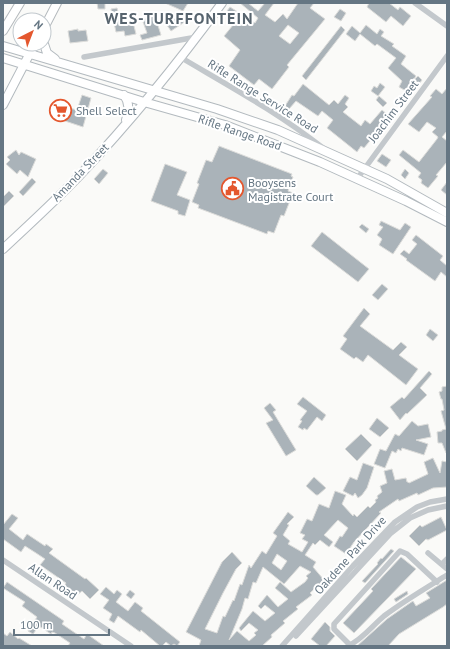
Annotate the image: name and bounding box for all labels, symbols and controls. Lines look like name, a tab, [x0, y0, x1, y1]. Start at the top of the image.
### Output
district label: WES-TURFFONTEIN	[104, 8, 254, 28]
north arrow	[12, 12, 52, 52]
text: N	[31, 17, 46, 32]
street label: Rifle Range Service Road	[205, 56, 321, 136]
street label: Joachim Street	[364, 77, 421, 146]
supermarket icon: Shell Select	[47, 97, 73, 123]
place label: Shell Select	[76, 103, 137, 118]
street label: Rifle Range Road	[196, 111, 284, 153]
street label: Amanda Street	[48, 140, 112, 204]
place label: Booysens Magistrate Court	[248, 175, 333, 204]
public building icon: Booysens Magistrate Court	[220, 176, 246, 202]
street label: Oakdene Park Drive	[311, 513, 389, 597]
street label: Allan Road	[26, 559, 80, 603]
scale bar	[14, 611, 109, 637]
text: 100 m	[20, 617, 53, 632]

